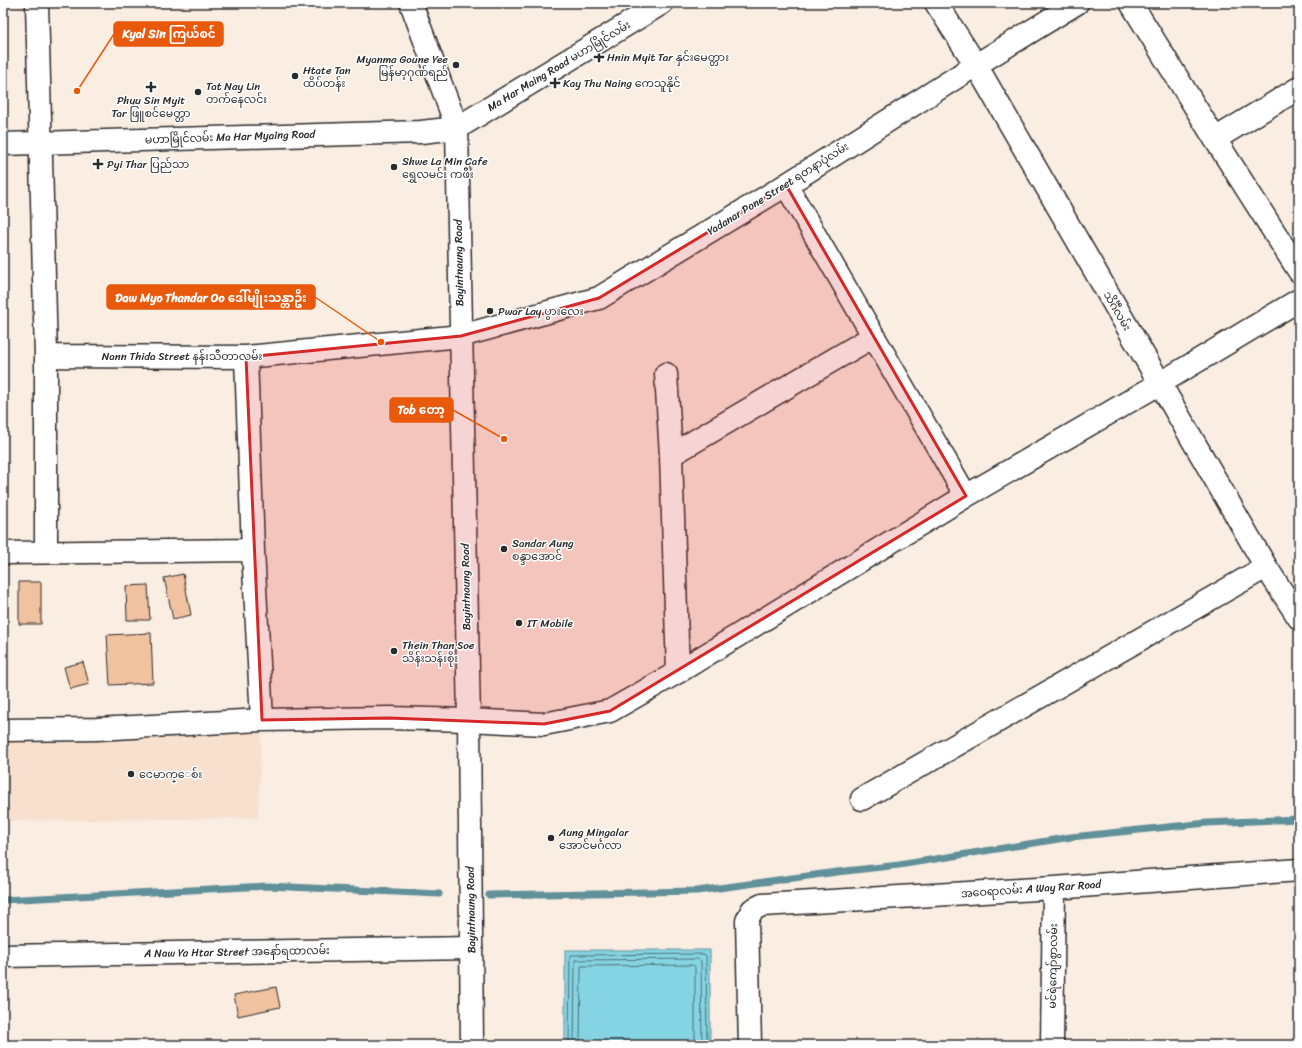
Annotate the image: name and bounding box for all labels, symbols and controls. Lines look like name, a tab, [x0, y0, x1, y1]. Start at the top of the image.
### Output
street label: Ma Har Maing Road မဟာမြိုင်လမ်း	[484, 15, 635, 117]
callout: Kyal Sin ကြယ်စင်	[114, 22, 223, 46]
text: Kyal Sin ကြယ်စင်	[121, 23, 216, 45]
place label: Hnin Myit Tar နှင်းမေတ္တား	[607, 48, 729, 67]
place label: Myanma Goune Yee မြန်မာ့ဂုဏ်ရည်	[357, 50, 448, 82]
marker: Hnin Myit Tar နှင်းမေတ္တား	[594, 52, 604, 62]
marker: Myanma Goune Yee မြန်မာ့ဂုဏ်ရည်	[451, 60, 461, 70]
place label: Htate Tan ထိပ်တန်း	[303, 61, 351, 93]
marker: Htate Tan ထိပ်တန်း	[290, 71, 300, 81]
place label: Kay Thu Naing ကေသူနိုင်	[563, 74, 680, 93]
place label: Tat Nay Lin တက်နေလင်း	[206, 77, 267, 109]
marker: Kay Thu Naing ကေသူနိုင်	[550, 78, 560, 88]
marker: Phyu Sin Myit Tar ဖြူစင်မေတ္တာ	[146, 82, 156, 92]
marker: Tat Nay Lin တက်နေလင်း	[193, 87, 203, 97]
place label: Phyu Sin Myit Tar ဖြူစင်မေတ္တာ	[111, 91, 191, 123]
street label: မဟာမြိုင်လမ်း Ma Har Myaing Road	[145, 124, 317, 149]
street label: Yadanar Pone Street ရတနာပုံလမ်း	[703, 137, 853, 241]
place label: Shwe La Min Cafe ရွှေလမင်း ကဖီး	[402, 152, 488, 184]
place label: Pyi Thar ပြည်သာ	[107, 155, 189, 174]
marker: Pyi Thar ပြည်သာ	[92, 158, 104, 170]
marker: Shwe La Min Cafe ရွှေလမင်း ကဖီး	[389, 162, 399, 172]
street label: Bayintnaung Road	[449, 218, 469, 307]
callout: Daw Myo Thandar Oo ဒေါ်မျိုးသန္တာဦး	[107, 285, 315, 309]
text: Daw Myo Thandar Oo ဒေါ်မျိုးသန္တာဦး	[115, 287, 307, 309]
street label: သိင်္ဂီလမ်း	[1098, 287, 1136, 335]
place label: Pwar Lay ပွားလေး	[498, 302, 584, 321]
marker: Pwar Lay ပွားလေး	[485, 306, 495, 316]
street label: Nann Thida Street နန်းသီတာလမ်း	[102, 347, 262, 366]
callout: Tob တော့	[390, 398, 453, 422]
text: Tob တော့	[397, 399, 445, 421]
place label: Sandar Aung စန္ဒာအောင်	[512, 534, 574, 566]
street label: Bayintnaung Road	[456, 542, 476, 631]
marker: Sandar Aung စန္ဒာအောင်	[499, 544, 509, 554]
place label: IT Mobile	[526, 614, 574, 633]
marker: IT Mobile	[514, 618, 524, 628]
place label: Thein Than Soe သိန်းသန်းစိုး	[402, 636, 475, 668]
marker: Thein Than Soe သိန်းသန်းစိုး	[389, 646, 399, 656]
place label: ငေမာက္ေစ်း	[139, 765, 202, 784]
marker: ငေမာက္ေစ်း	[126, 769, 136, 779]
place label: Aung Mingalar အောင်မင်္ဂလာ	[558, 823, 629, 855]
marker: Aung Mingalar အောင်မင်္ဂလာ	[546, 833, 556, 843]
street label: Bayintnaung Road	[461, 865, 481, 954]
street label: အဝေရာလမ်း A Way Rar Road	[960, 875, 1103, 903]
street label: မင်ရဲကျော်စွာလမ်း	[1043, 923, 1063, 1009]
street label: A Naw Ya Htar Street အနော်ရထာလမ်း	[143, 941, 330, 963]

